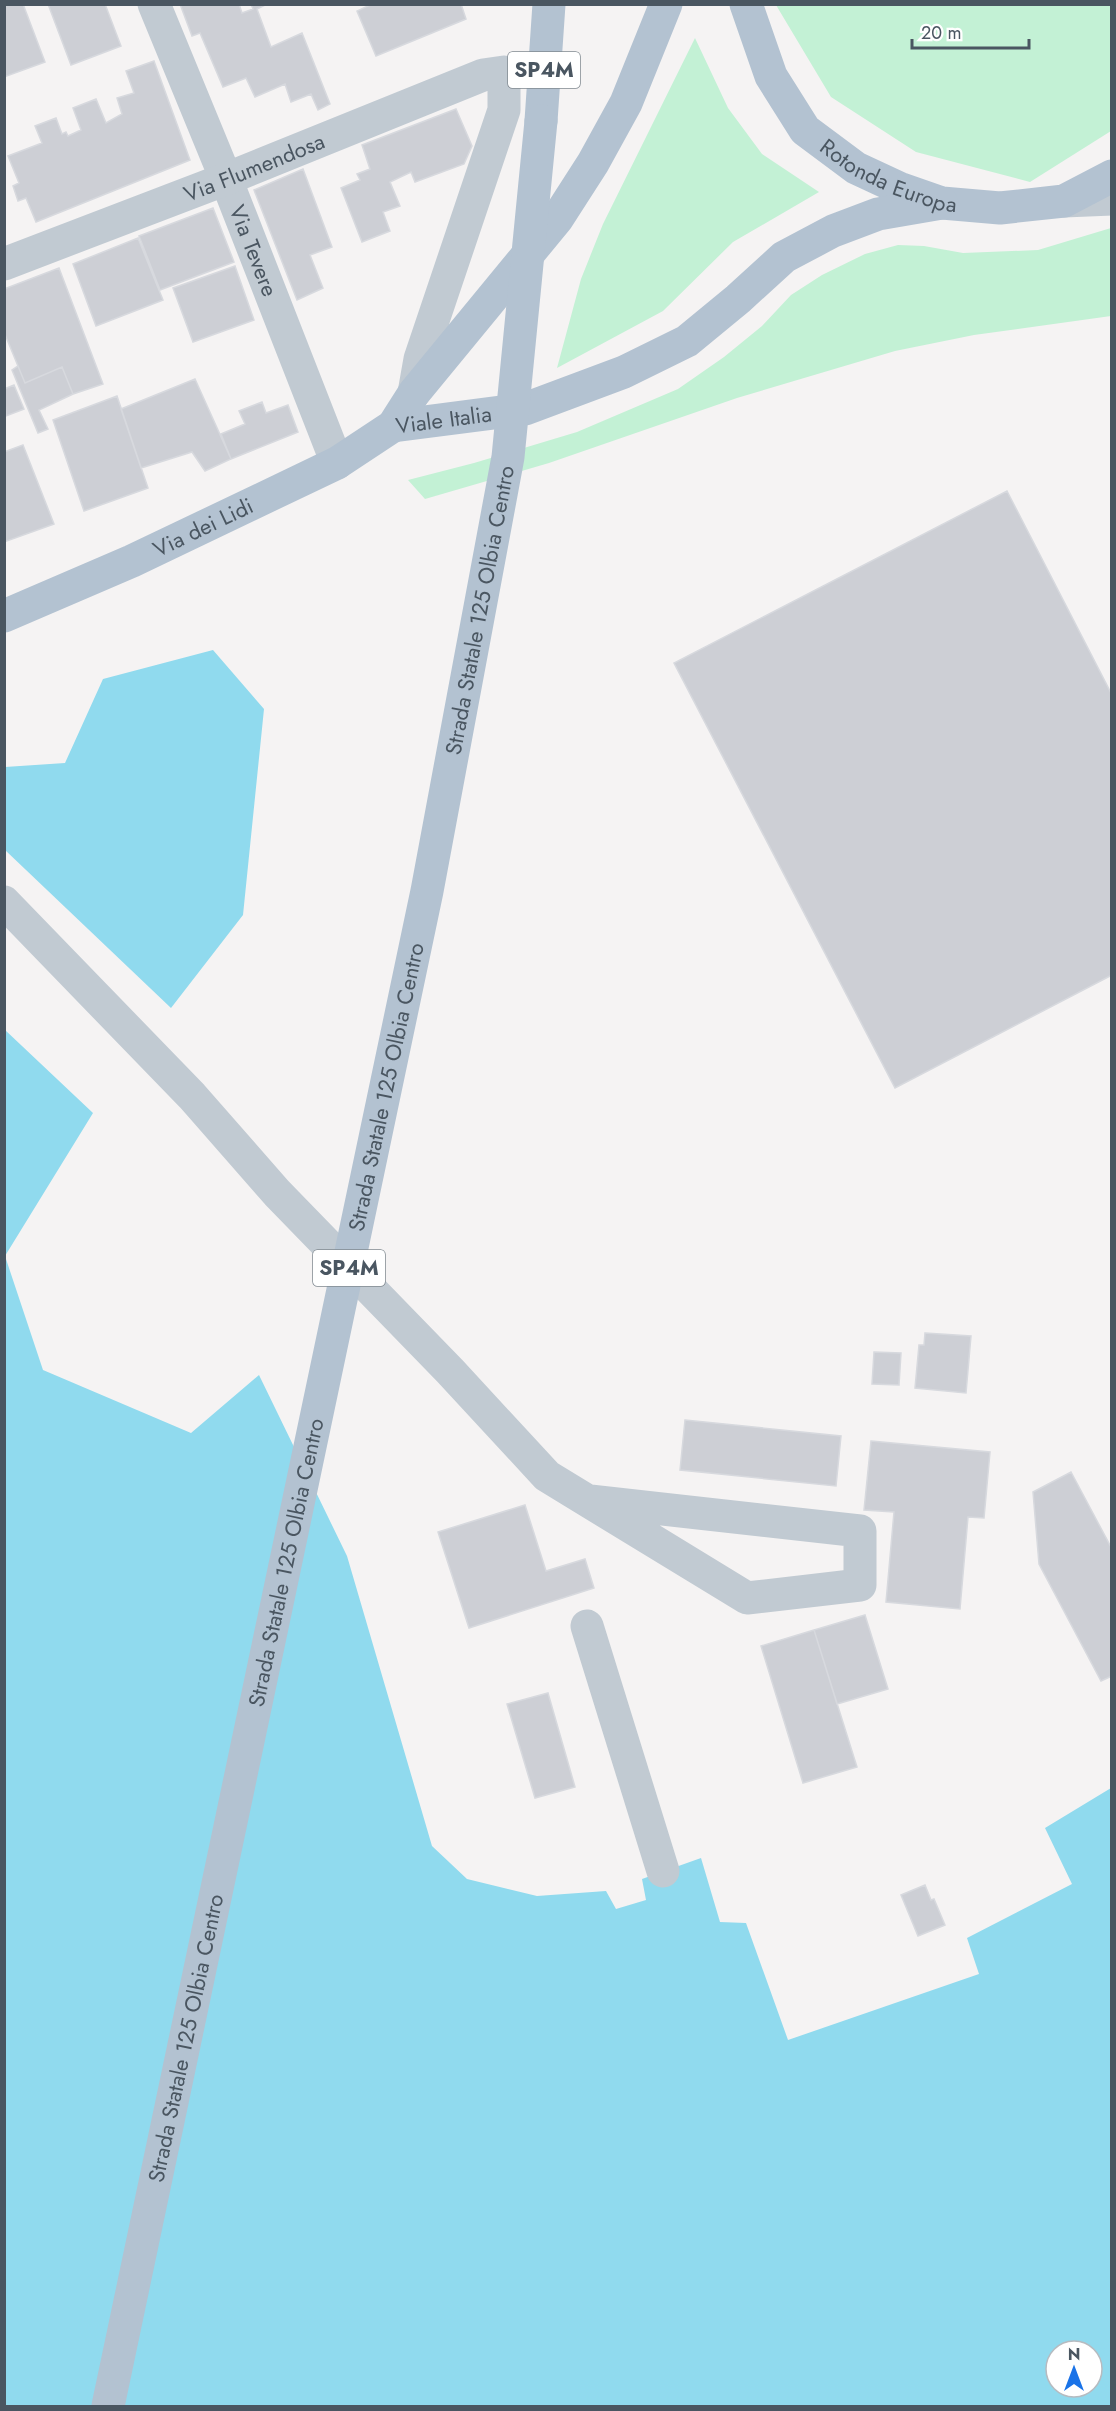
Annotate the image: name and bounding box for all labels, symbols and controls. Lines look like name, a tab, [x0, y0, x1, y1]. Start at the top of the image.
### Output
scale bar	[912, 12, 1029, 50]
text: 20 m	[921, 20, 961, 46]
road number: SP4M	[508, 52, 580, 88]
street label: Via Flumendosa	[179, 125, 329, 210]
street label: Rotonda Europa	[813, 131, 958, 220]
street label: Via Tevere	[222, 200, 286, 301]
street label: Viale Italia	[394, 397, 493, 442]
street label: Strada Statale 125 Olbia Centro	[437, 463, 522, 757]
street label: Via dei Lidi	[148, 489, 258, 565]
street label: Strada Statale 125 Olbia Centro	[340, 940, 432, 1234]
road number: SP4M	[313, 1250, 385, 1286]
street label: Strada Statale 125 Olbia Centro	[240, 1415, 332, 1710]
street label: Strada Statale 125 Olbia Centro	[140, 1891, 231, 2185]
north arrow	[1044, 2339, 1104, 2399]
text: N	[1068, 2343, 1080, 2366]

